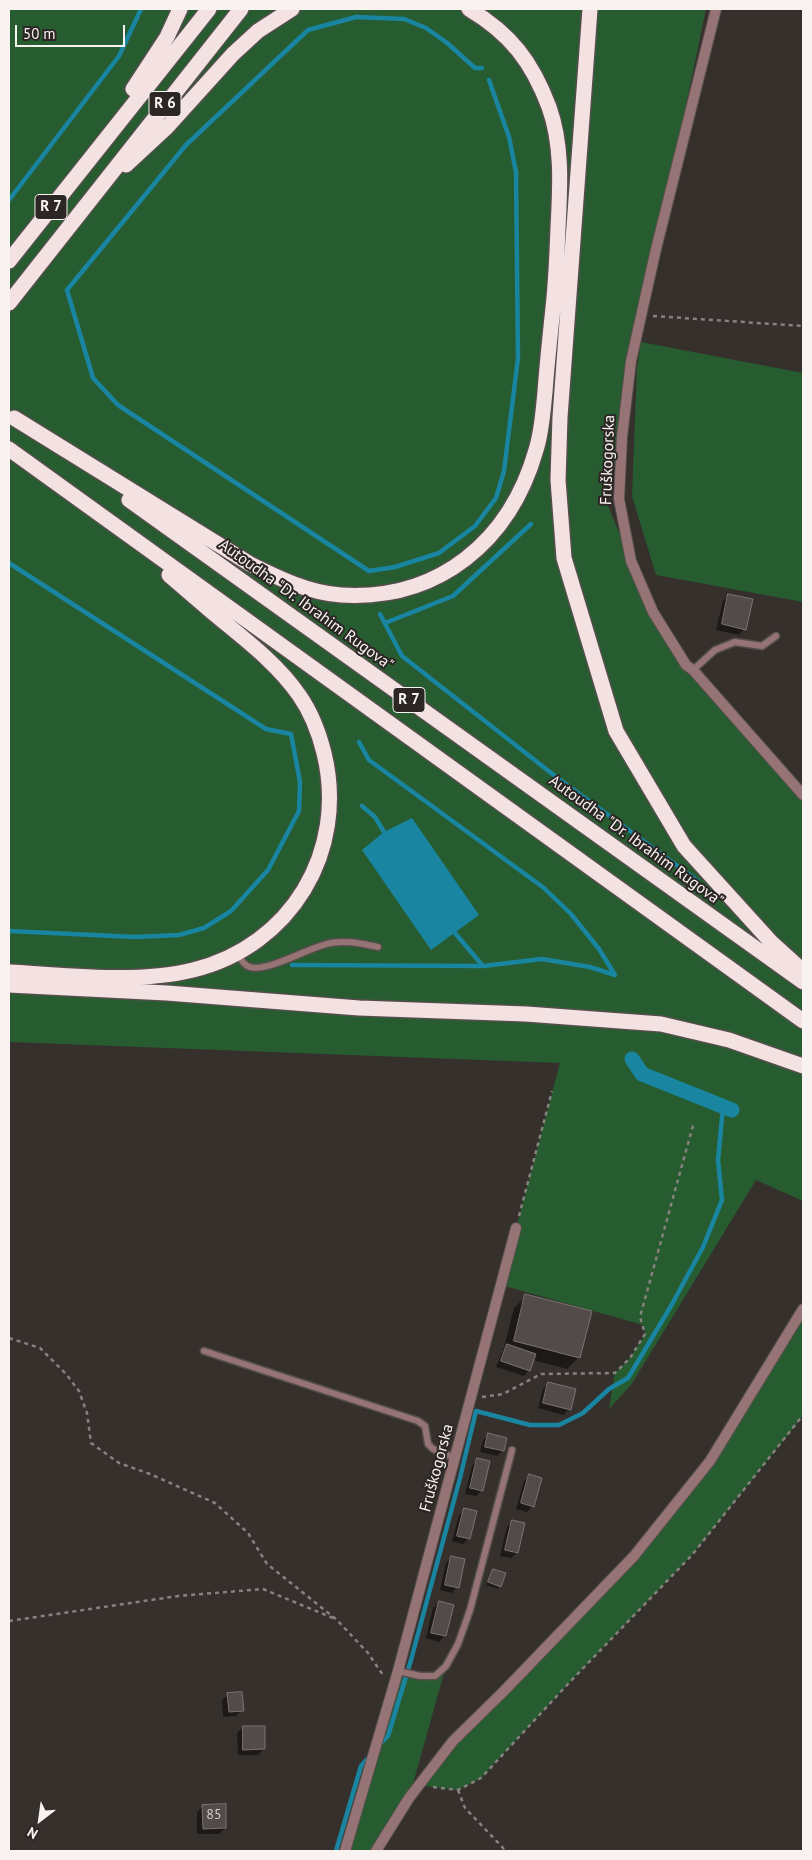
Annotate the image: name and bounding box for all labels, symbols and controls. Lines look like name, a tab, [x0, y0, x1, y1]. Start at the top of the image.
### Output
scale bar	[18, 15, 128, 47]
text: 50 m	[23, 24, 56, 43]
road number: R 6	[149, 92, 181, 116]
road number: R 7	[35, 194, 67, 220]
street label: Fruškogorska	[597, 415, 619, 505]
street label: Autoudha "Dr. Ibrahim Rugova"	[215, 535, 397, 675]
road number: R 7	[393, 688, 425, 712]
street label: Autoudha "Dr. Ibrahim Rugova"	[545, 771, 727, 911]
street label: Fruškogorska	[416, 1422, 458, 1514]
north arrow	[15, 1795, 65, 1845]
house number: 85	[206, 1807, 222, 1823]
text: N	[24, 1823, 41, 1843]

